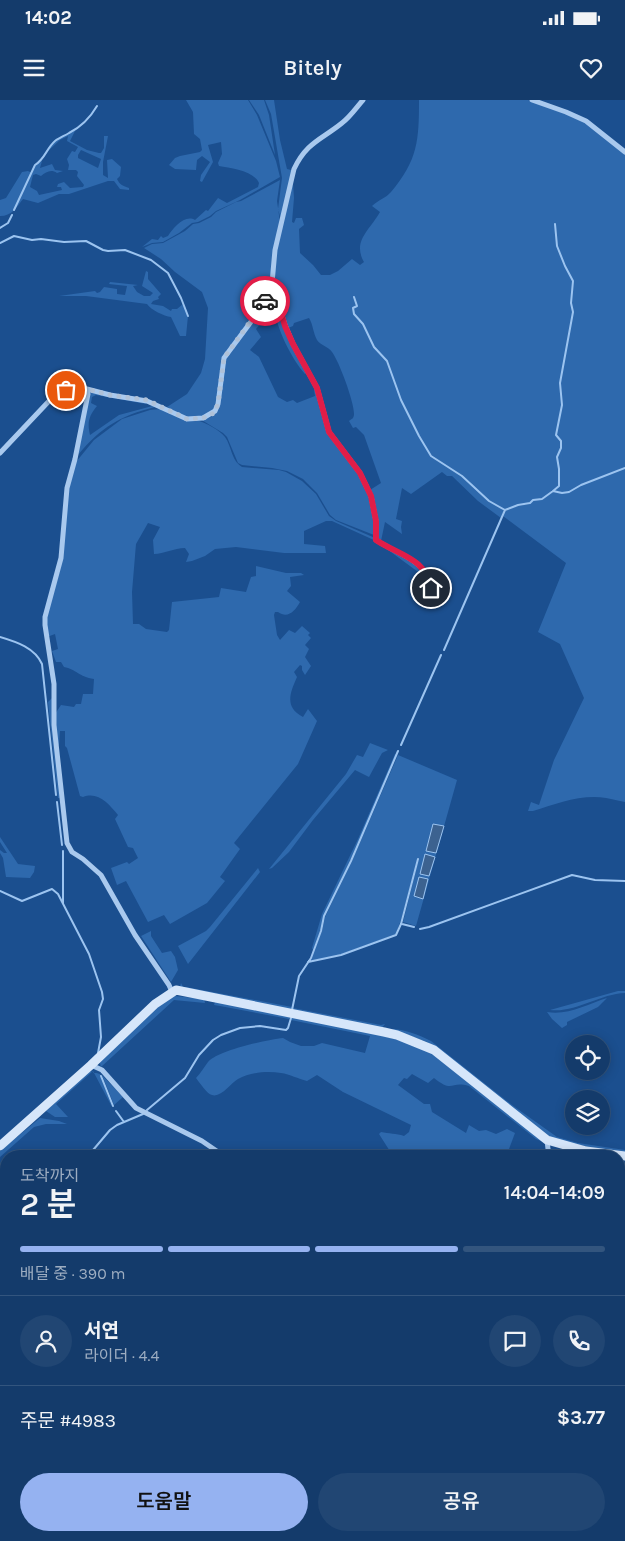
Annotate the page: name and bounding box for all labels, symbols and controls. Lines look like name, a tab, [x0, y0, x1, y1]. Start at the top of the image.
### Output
text: 14:02	[25, 7, 72, 29]
icon: menu	[20, 54, 48, 82]
icon: heart	[577, 54, 605, 82]
text: Bitely	[283, 55, 342, 81]
courier	[240, 276, 290, 326]
icon: car	[251, 287, 279, 315]
pin	[45, 369, 87, 411]
icon: bag	[52, 376, 80, 404]
pin	[410, 567, 452, 609]
icon: home	[417, 574, 445, 602]
map controls	[565, 1035, 610, 1135]
button: locate	[565, 1035, 610, 1080]
button: layers	[565, 1090, 610, 1135]
text: 도착까지	[20, 1166, 79, 1185]
text: 14:04–14:09	[504, 1182, 605, 1204]
text: 2 분	[20, 1186, 77, 1223]
text: 배달 중 · 390 m	[20, 1264, 125, 1283]
button: person	[20, 1315, 72, 1367]
button: chat	[489, 1315, 541, 1367]
button: phone	[553, 1315, 605, 1367]
text: 서연	[84, 1320, 119, 1342]
text: 라이더 · 4.4	[84, 1346, 159, 1365]
text: $3.77	[557, 1407, 605, 1429]
text: 주문 #4983	[20, 1410, 116, 1432]
button: 도움말	[20, 1473, 308, 1531]
button: 공유	[318, 1473, 605, 1531]

